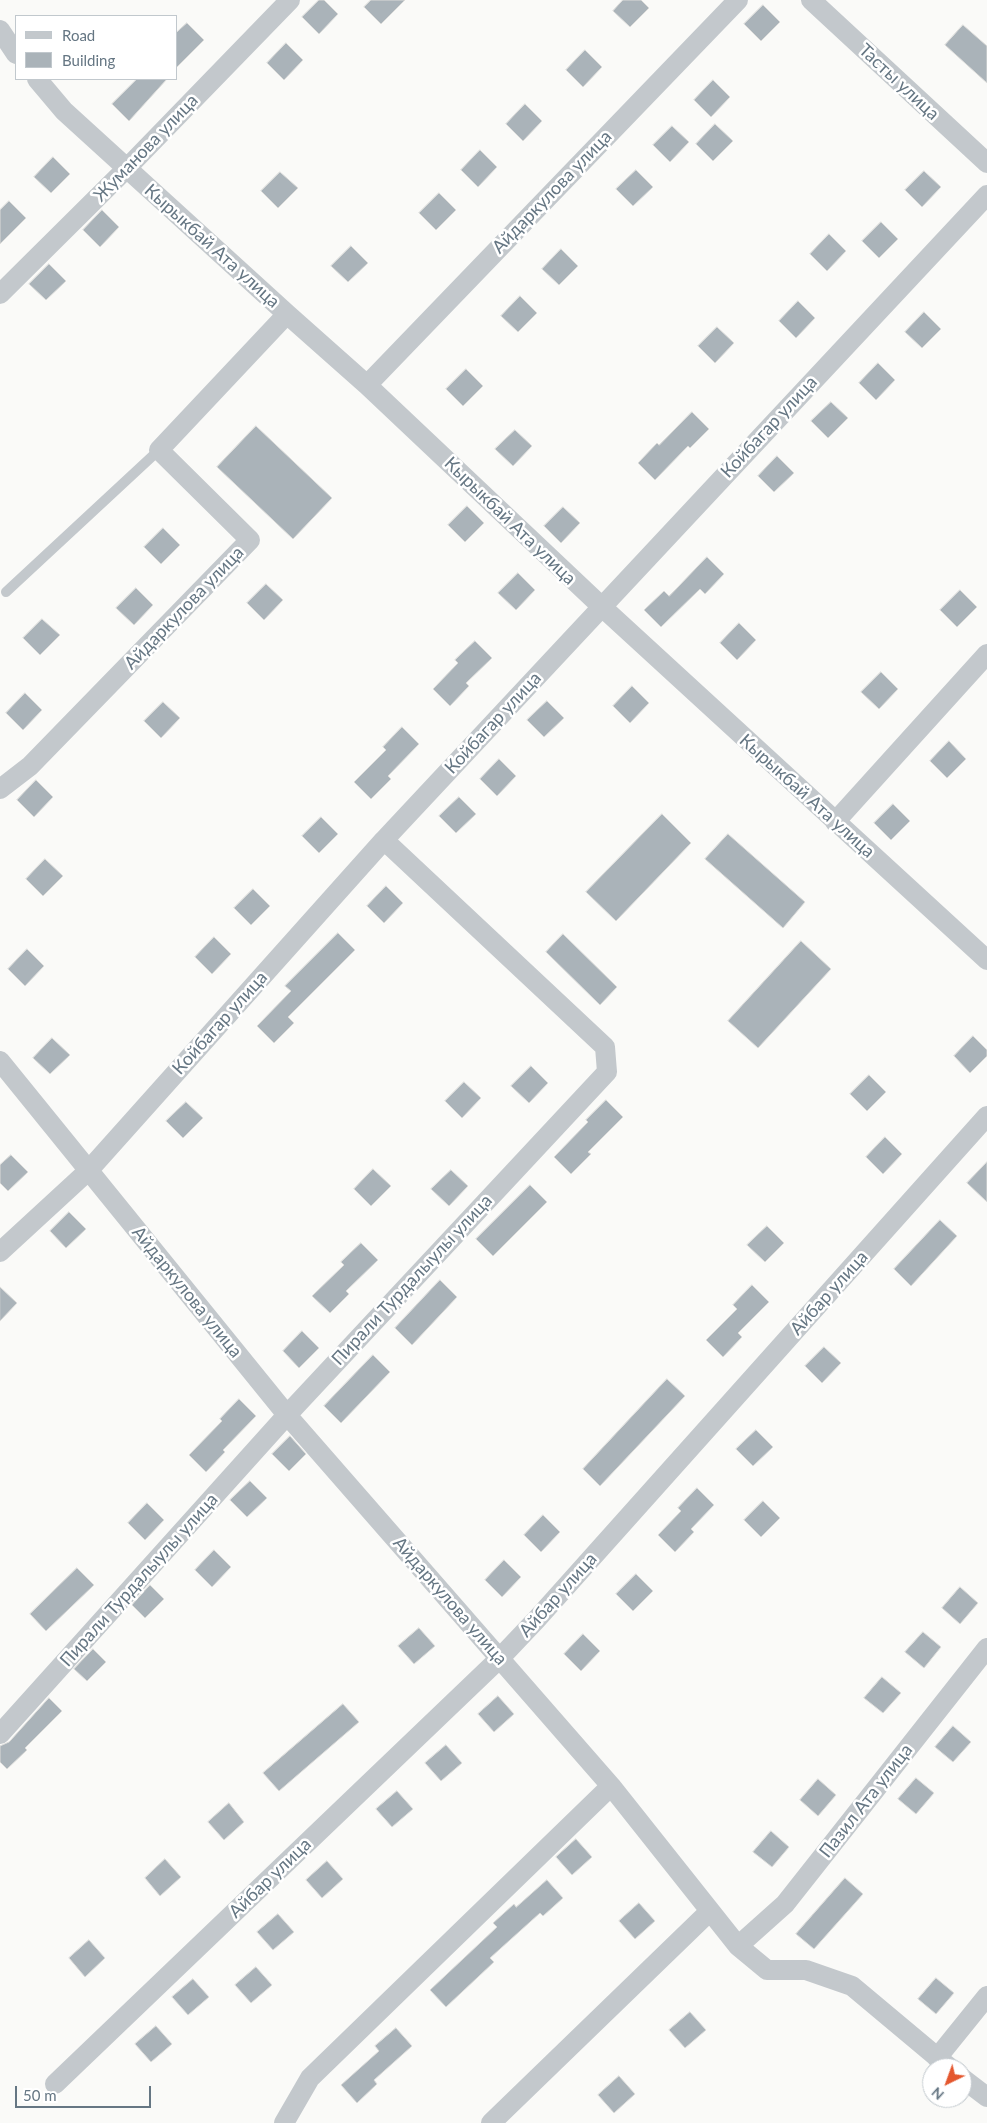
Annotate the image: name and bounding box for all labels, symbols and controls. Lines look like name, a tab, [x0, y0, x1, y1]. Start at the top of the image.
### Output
legend	[15, 15, 178, 80]
text: Road	[62, 26, 95, 44]
street label: Тасты улица	[854, 39, 944, 125]
text: Building	[62, 51, 115, 69]
street label: Жуманова улица	[89, 90, 203, 206]
street label: Айдаркулова улица	[488, 126, 616, 258]
street label: Кырыкбай Ата улица	[140, 180, 284, 312]
street label: Койбагар улица	[716, 372, 822, 482]
street label: Кырыкбай Ата улица	[440, 453, 580, 589]
street label: Айдаркулова улица	[120, 542, 248, 674]
street label: Койбагар улица	[440, 668, 546, 778]
street label: Кырыкбай Ата улица	[735, 730, 879, 862]
street label: Койбагар улица	[168, 967, 272, 1079]
street label: Пирали Турдалыулы улица	[327, 1190, 497, 1370]
street label: Айдаркулова улица	[127, 1222, 247, 1362]
street label: Айбар улица	[786, 1246, 872, 1340]
street label: Пирали Турдалыулы улица	[56, 1489, 222, 1671]
street label: Айдаркулова улица	[388, 1532, 512, 1670]
street label: Айбар улица	[515, 1548, 601, 1642]
street label: Пазил Ата улица	[815, 1740, 917, 1862]
street label: Айбар улица	[224, 1833, 316, 1923]
north arrow	[922, 2058, 972, 2108]
scale bar	[18, 2076, 154, 2108]
text: N	[928, 2084, 947, 2104]
text: 50 m	[23, 2086, 57, 2104]

